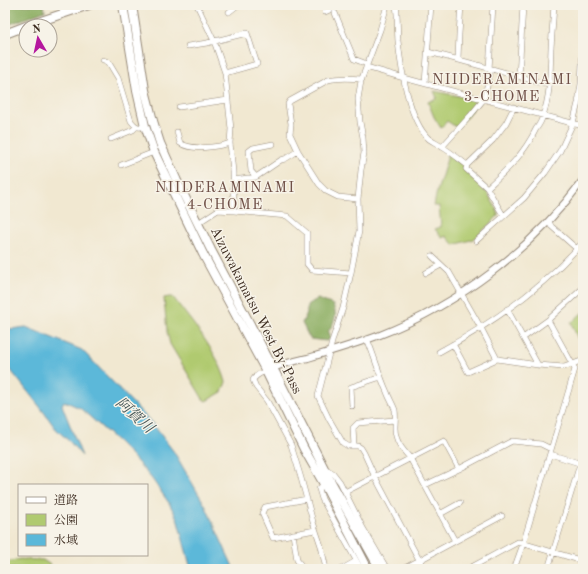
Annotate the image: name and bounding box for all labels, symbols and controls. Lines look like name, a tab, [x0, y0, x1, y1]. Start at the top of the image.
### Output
north arrow	[18, 18, 58, 58]
text: N	[32, 23, 42, 36]
district label: NIIDERAMINAMI 3-CHOME	[432, 73, 572, 105]
district label: NIIDERAMINAMI 4-CHOME	[155, 181, 295, 213]
street label: Aizuwakamatsu West By-Pass	[208, 225, 304, 396]
water label: 阿賀川	[112, 394, 159, 438]
legend	[18, 484, 148, 556]
text: 道路	[54, 493, 78, 507]
text: 公園	[54, 514, 78, 527]
text: 水域	[54, 533, 78, 547]

